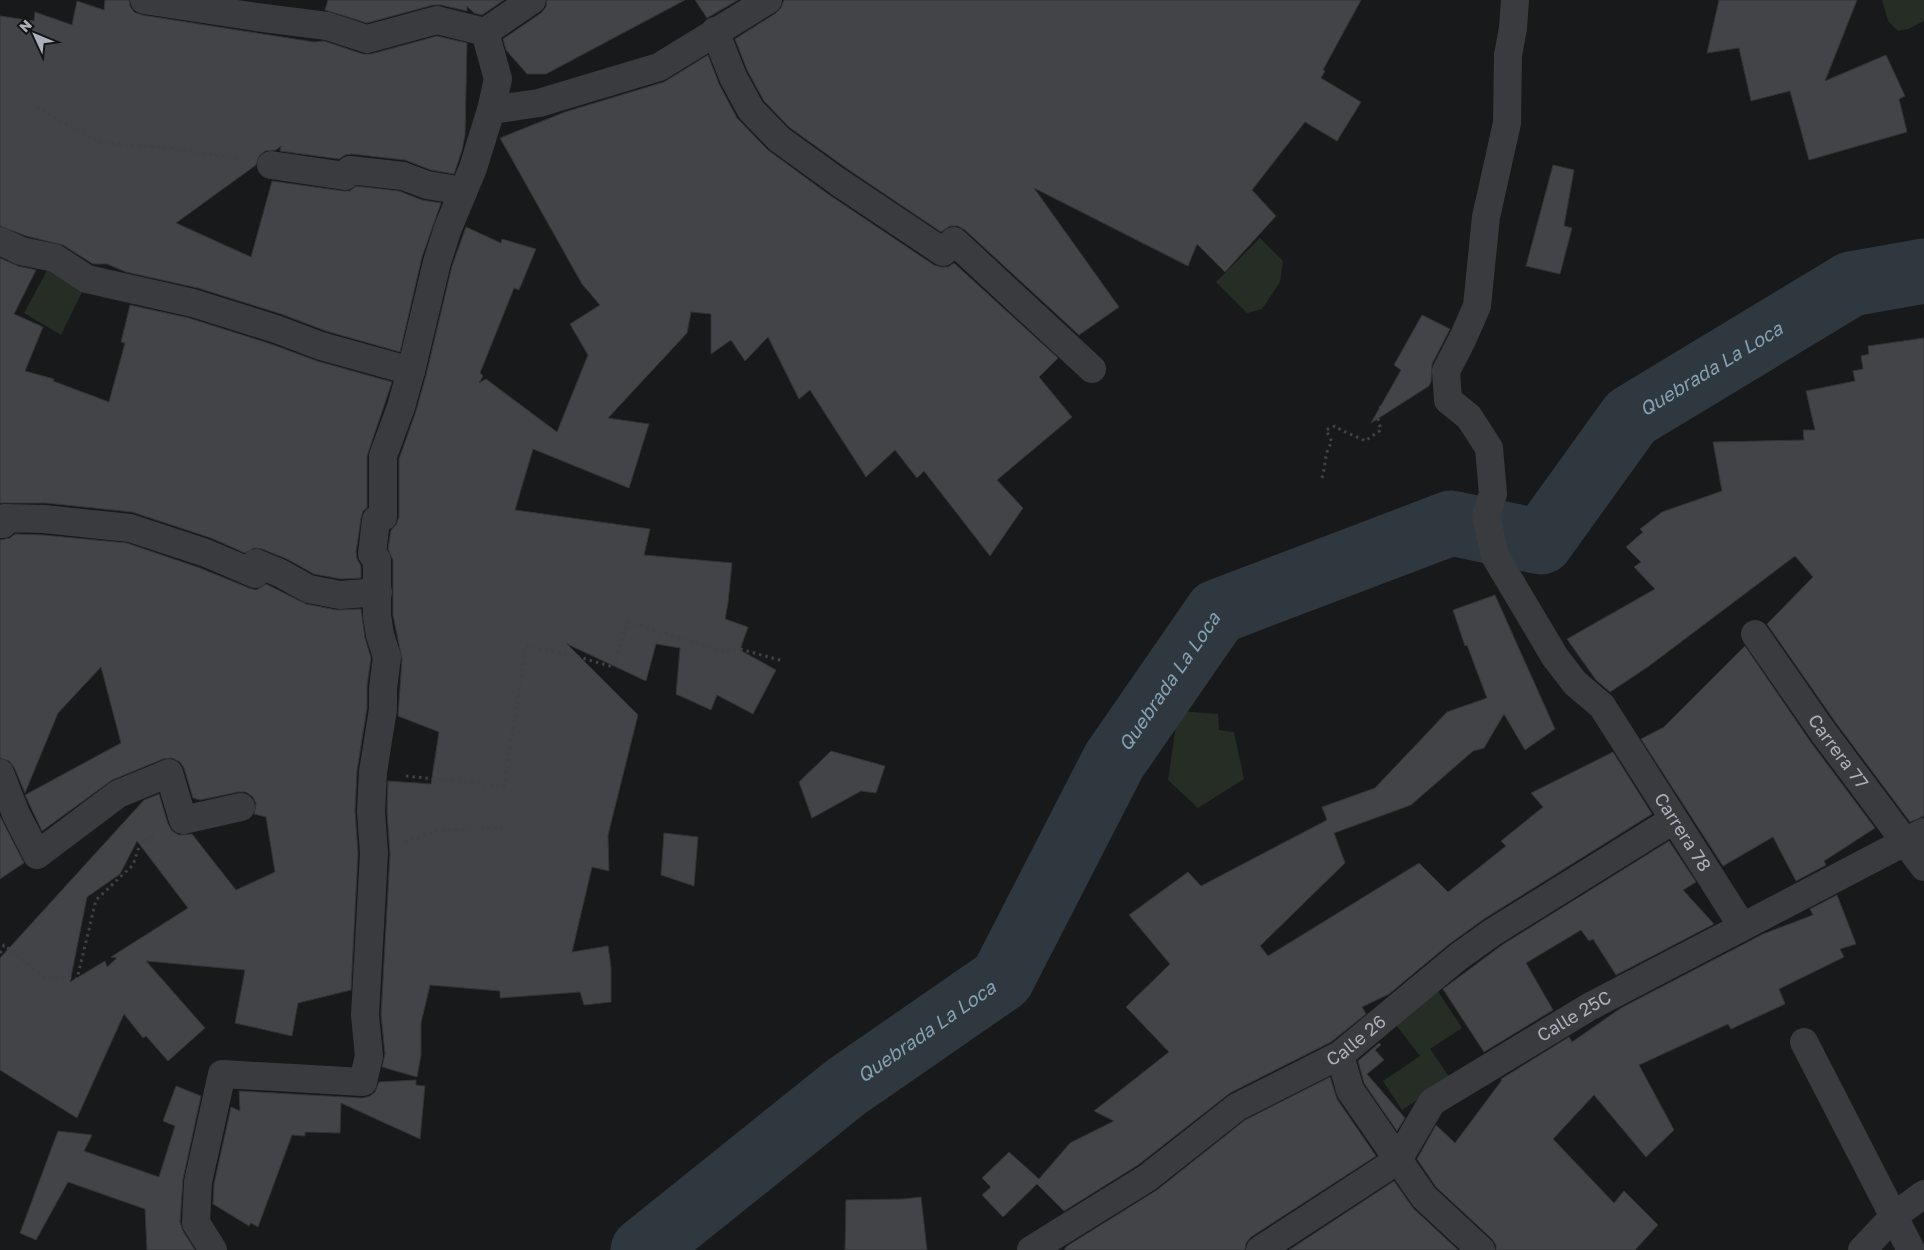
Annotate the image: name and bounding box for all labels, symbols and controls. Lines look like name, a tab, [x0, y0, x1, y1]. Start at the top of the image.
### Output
north arrow	[10, 10, 60, 60]
text: N	[15, 16, 35, 35]
water label: Quebrada La Loca	[1635, 316, 1787, 420]
water label: Quebrada La Loca	[1113, 606, 1225, 755]
street label: Carrera 77	[1804, 710, 1874, 793]
street label: Carrera 78	[1650, 788, 1716, 875]
water label: Quebrada La Loca	[852, 974, 1001, 1087]
street label: Calle 25C	[1533, 986, 1614, 1046]
street label: Calle 26	[1322, 1010, 1390, 1070]

